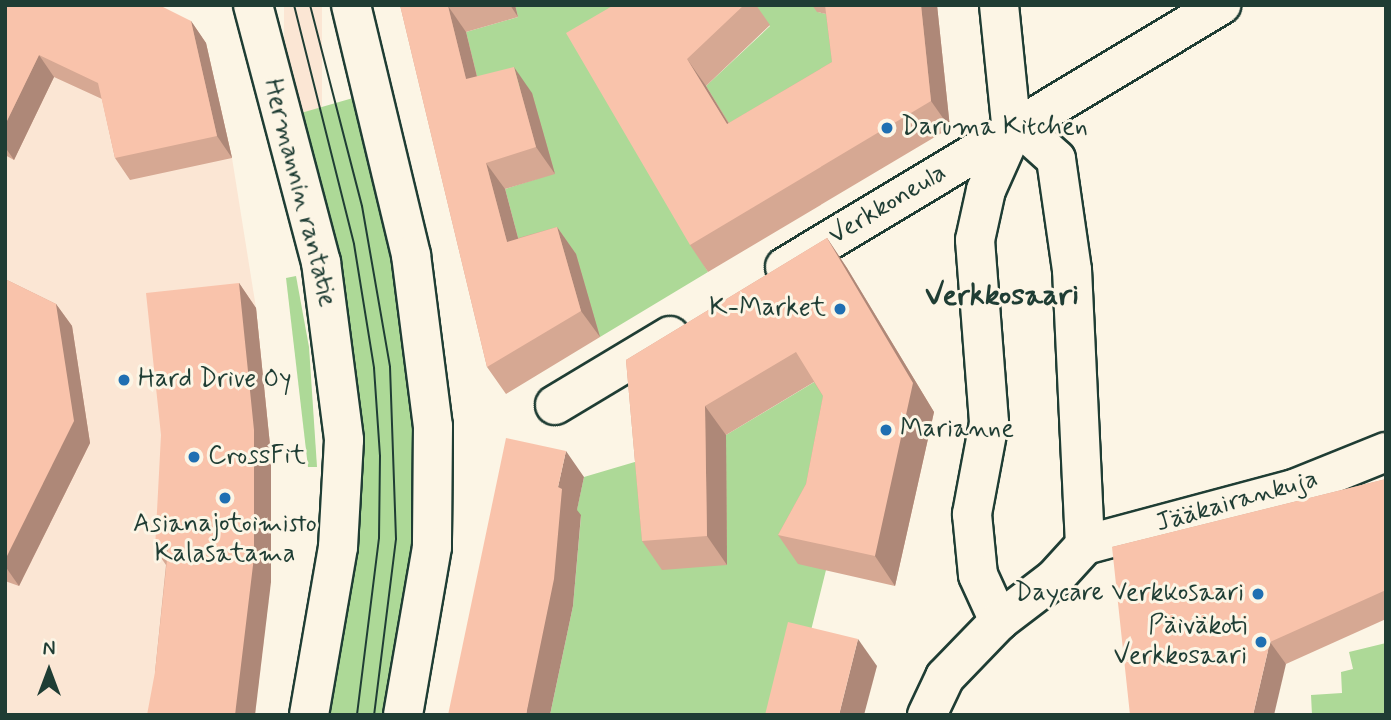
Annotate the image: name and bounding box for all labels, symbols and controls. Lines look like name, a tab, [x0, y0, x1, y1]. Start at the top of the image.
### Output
street label: Hermannin rantatie	[256, 76, 342, 310]
place label: Daruma Kitchen	[901, 112, 1088, 144]
marker: Daruma Kitchen	[879, 120, 895, 136]
street label: Verkkoneula	[824, 158, 952, 252]
district label: Verkkosaari	[925, 278, 1079, 314]
place label: K-Market	[709, 293, 826, 325]
marker: K-Market	[832, 301, 848, 317]
place label: Hard Drive Oy	[138, 364, 293, 396]
marker: Hard Drive Oy	[116, 372, 132, 388]
place label: Marianne	[900, 414, 1014, 446]
marker: Marianne	[878, 422, 894, 438]
place label: CrossFit	[208, 441, 306, 473]
marker: CrossFit	[186, 449, 202, 465]
street label: Jääkairankuja	[1152, 464, 1322, 540]
marker: Asianajotoimisto Kalasatama	[217, 490, 233, 506]
place label: Asianajotoimisto Kalasatama	[133, 509, 317, 570]
place label: Daycare Verkkosaari	[1014, 578, 1244, 610]
marker: Daycare Verkkosaari	[1250, 586, 1266, 602]
place label: Päiväkoti Verkkosaari	[1113, 611, 1247, 672]
marker: Päiväkoti Verkkosaari	[1253, 634, 1269, 650]
north arrow	[14, 636, 84, 706]
text: N	[43, 637, 55, 662]

